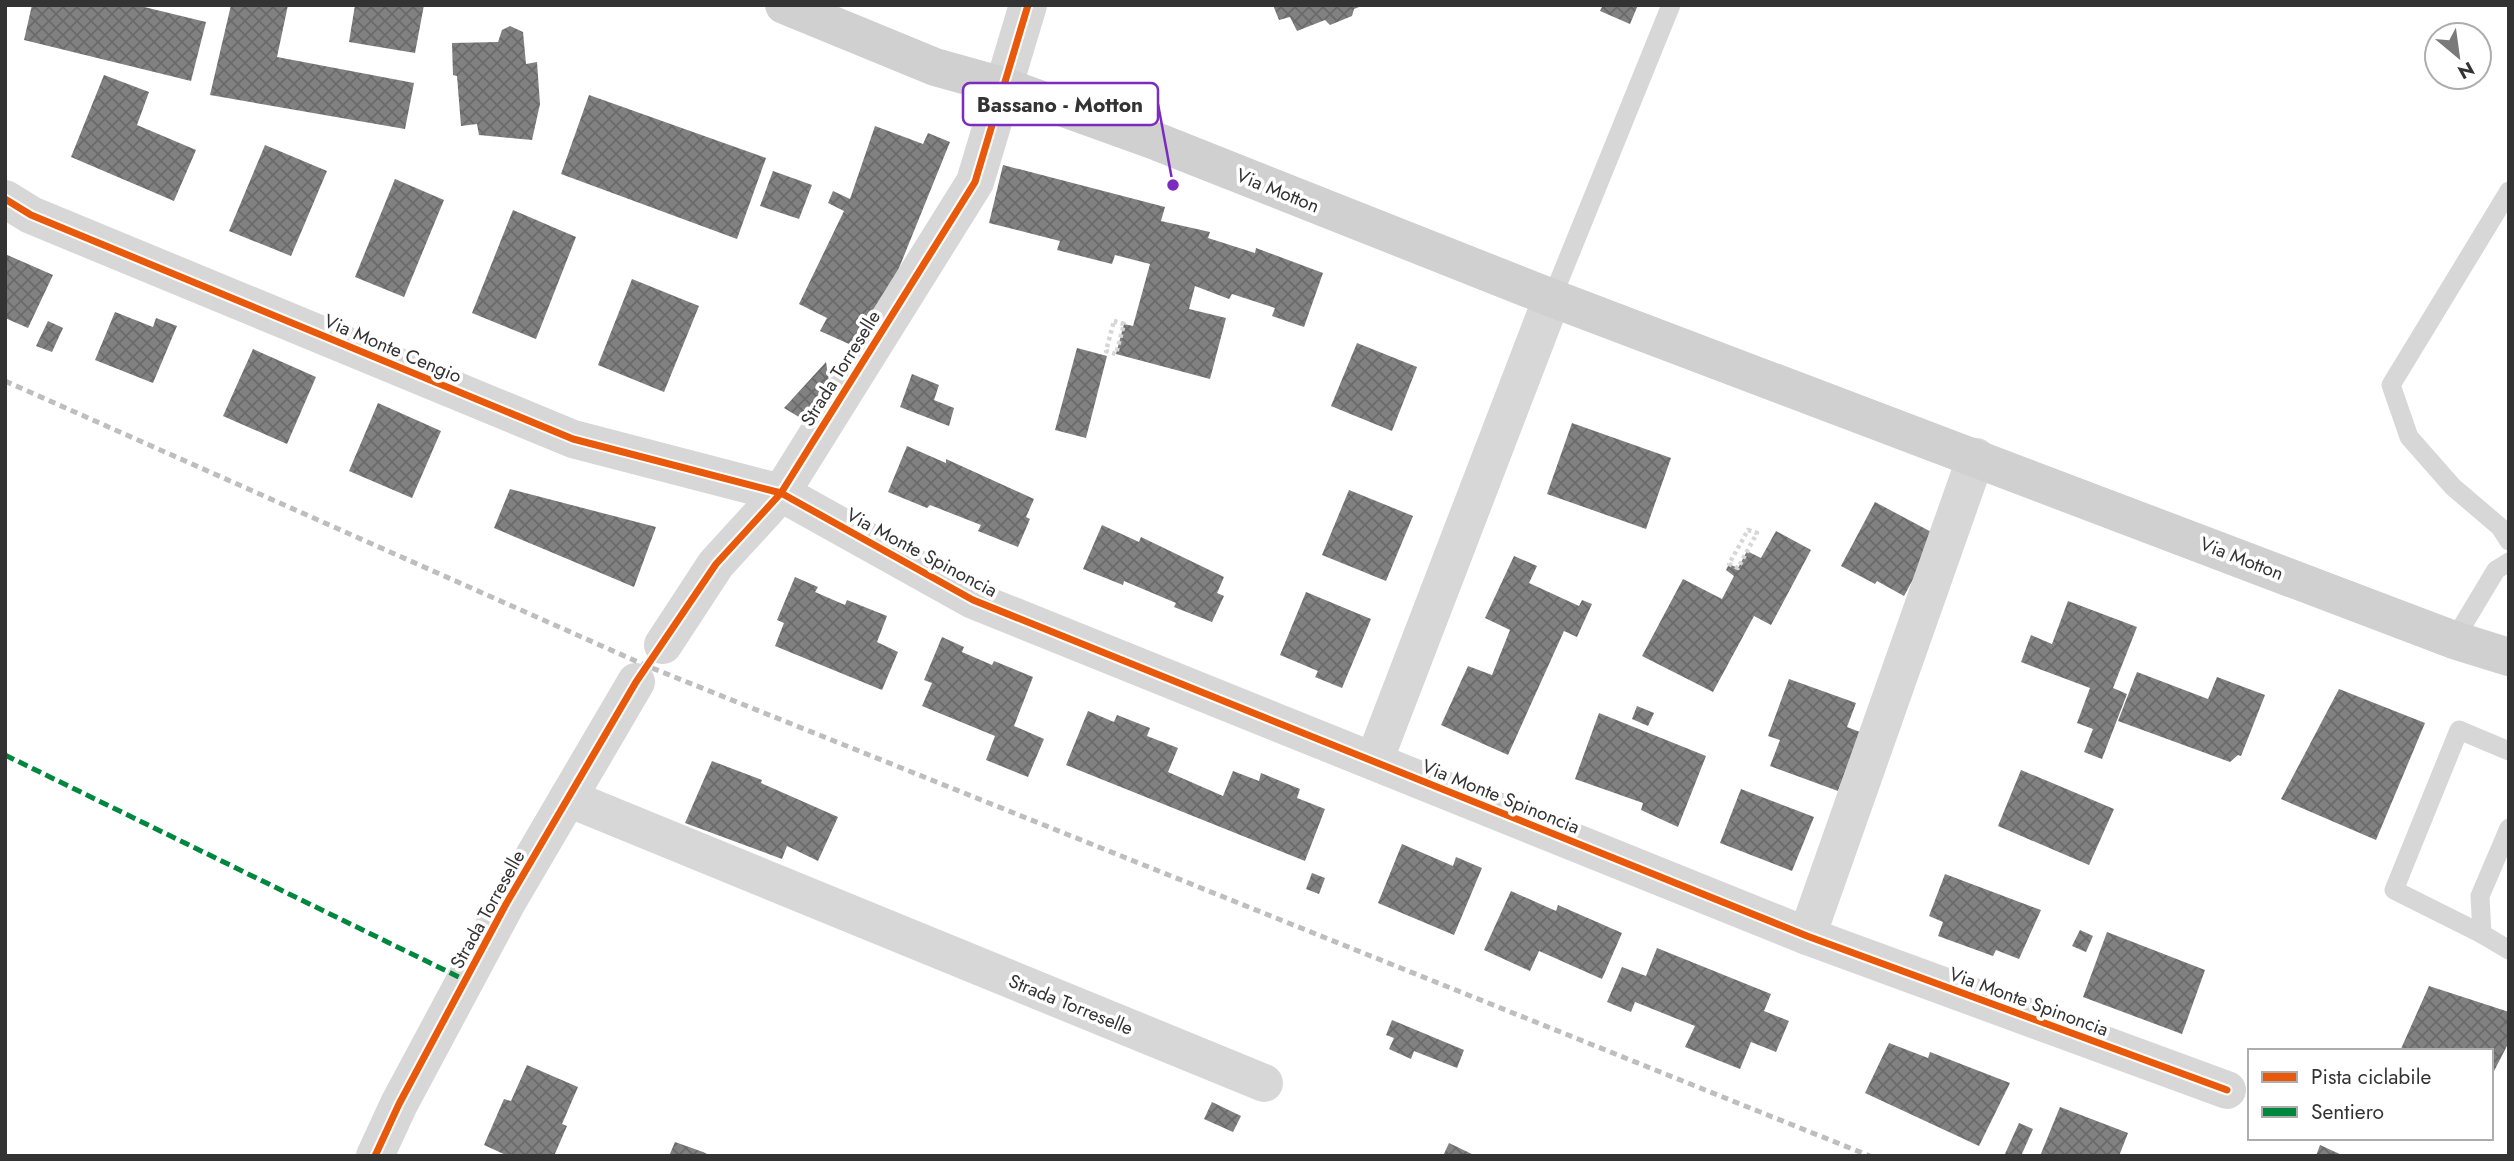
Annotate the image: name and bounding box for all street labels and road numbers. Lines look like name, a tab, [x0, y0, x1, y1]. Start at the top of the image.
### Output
street label: Via Motton	[1232, 162, 1323, 219]
street label: Strada Torreselle	[794, 305, 887, 431]
street label: Via Monte Cengio	[320, 307, 466, 390]
street label: Via Monte Spinoncia	[841, 501, 1002, 604]
street label: Via Motton	[2196, 530, 2288, 587]
street label: Via Monte Spinoncia	[1418, 753, 1584, 840]
street label: Strada Torreselle	[444, 845, 531, 974]
street label: Via Monte Spinoncia	[1945, 960, 2112, 1043]
street label: Strada Torreselle	[1005, 967, 1137, 1042]

